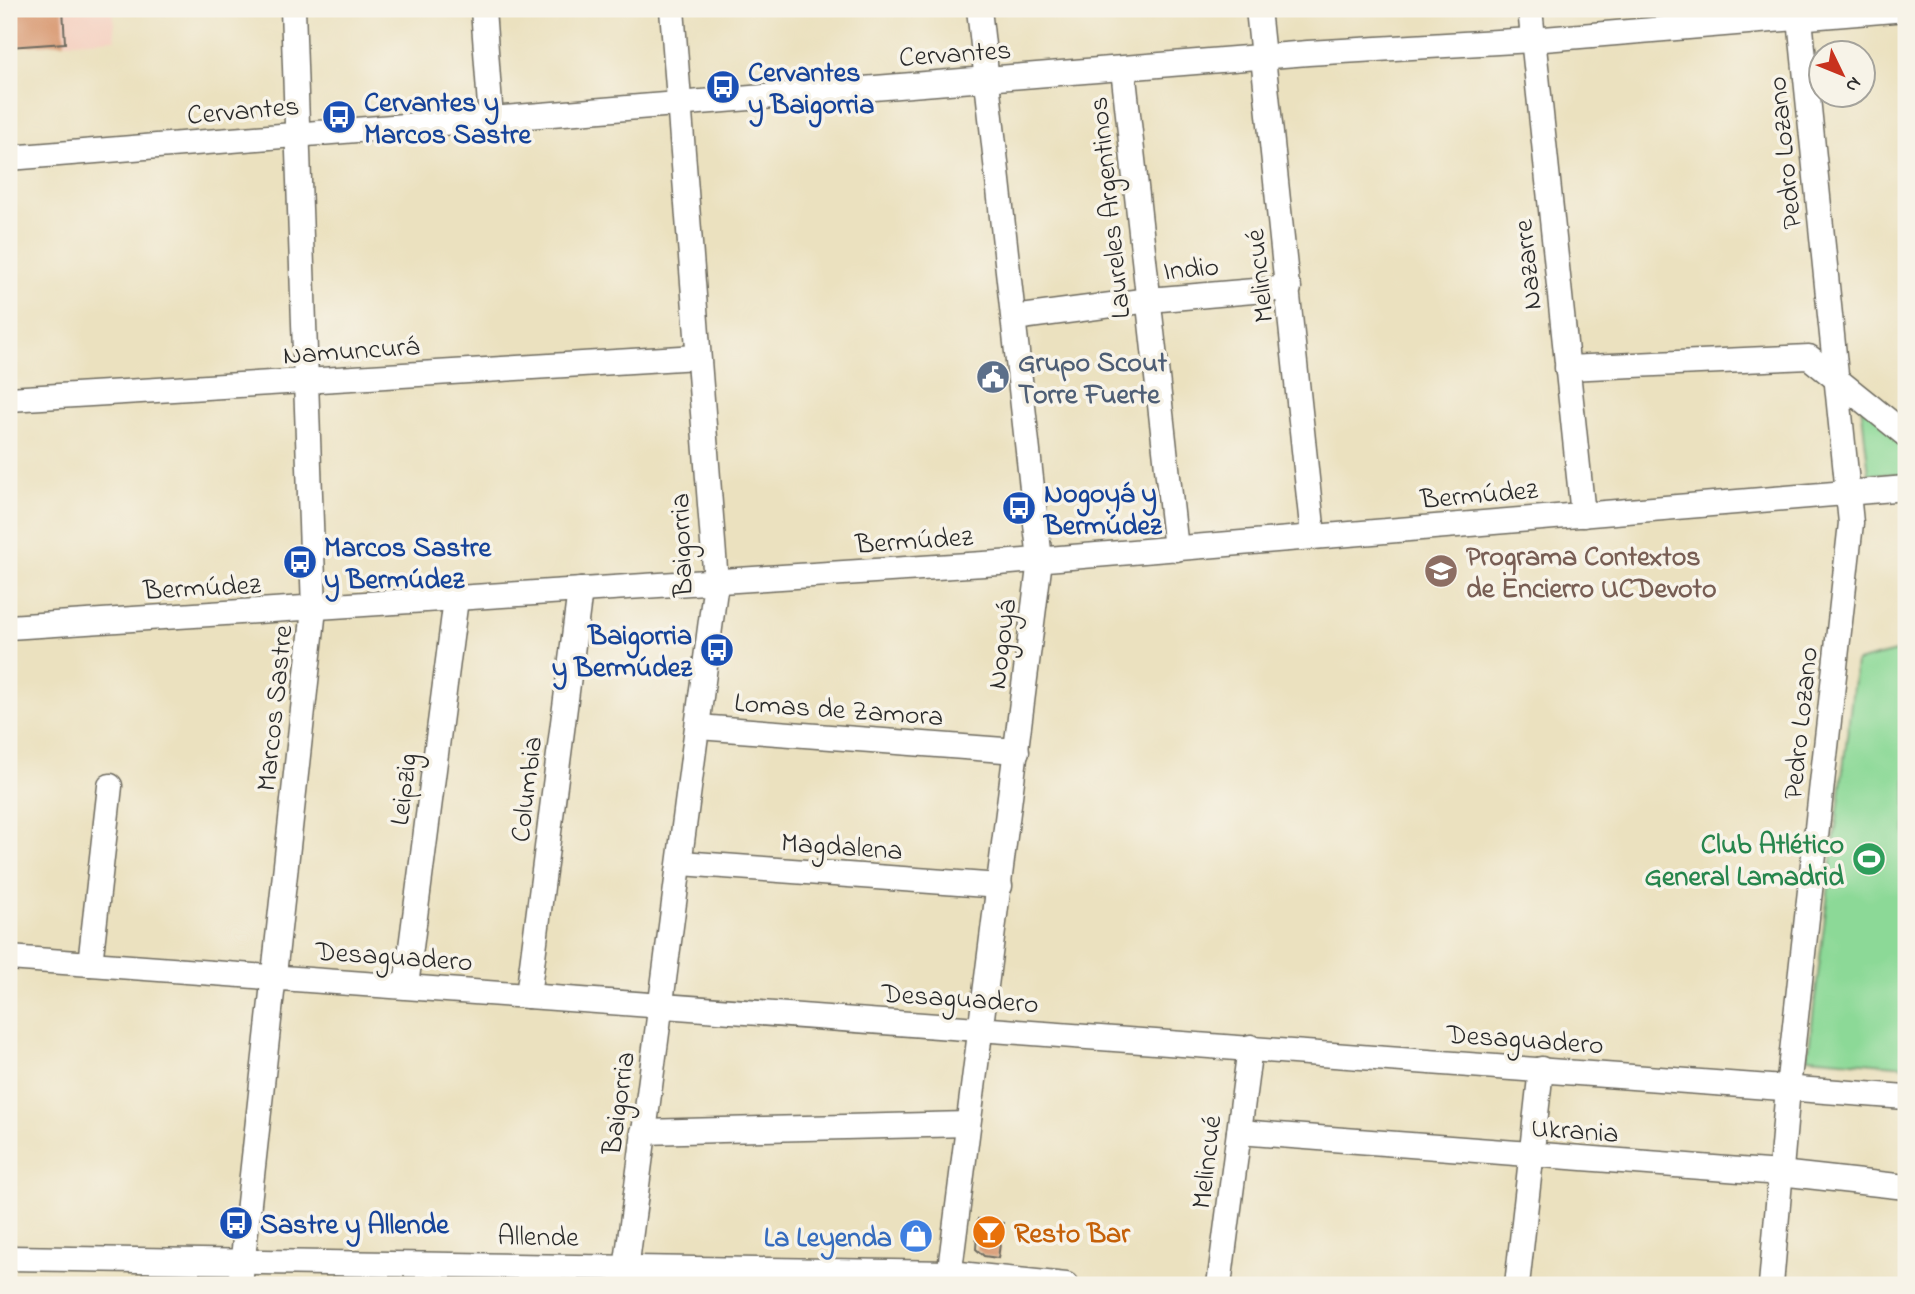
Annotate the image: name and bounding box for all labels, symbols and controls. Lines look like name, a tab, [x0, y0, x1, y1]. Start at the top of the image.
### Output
street label: Cervantes	[898, 31, 1013, 80]
north arrow	[1806, 38, 1876, 108]
place label: Cervantes y Baigorria	[748, 54, 874, 128]
bus stop icon: Cervantes y Baigorria	[704, 68, 742, 106]
text: N	[1838, 70, 1867, 98]
street label: Pedro Lozano	[1758, 74, 1815, 231]
place label: Cervantes y Marcos Sastre	[364, 84, 532, 157]
street label: Cervantes	[185, 87, 301, 138]
street label: Laureles Argentinos	[1079, 95, 1144, 321]
bus stop icon: Cervantes y Marcos Sastre	[320, 98, 358, 136]
street label: Nazarre	[1504, 217, 1555, 312]
street label: Melincué	[1236, 226, 1287, 325]
street label: Indio	[1162, 248, 1221, 293]
street label: Namuncurá	[282, 327, 421, 378]
place label: Grupo Scout Torre Fuerte	[1018, 344, 1168, 417]
public building icon: Grupo Scout Torre Fuerte	[974, 358, 1012, 396]
street label: Bermúdez	[1418, 471, 1540, 522]
place label: Nogoyá y Bermúdez	[1042, 475, 1163, 548]
bus stop icon: Nogoyá y Bermúdez	[1000, 489, 1038, 527]
street label: Baigorria	[661, 492, 706, 598]
street label: Bermúdez	[853, 518, 975, 567]
place label: Marcos Sastre y Bermúdez	[324, 529, 492, 602]
place label: Programa Contextos de Encierro UCDevoto	[1466, 538, 1717, 611]
bus stop icon: Marcos Sastre y Bermúdez	[281, 543, 319, 581]
school or university icon: Programa Contextos de Encierro UCDevoto	[1422, 552, 1460, 590]
street label: Bermúdez	[141, 566, 262, 613]
street label: Nogoyá	[978, 597, 1029, 692]
place label: Baigorria y Bermúdez	[552, 617, 693, 690]
street label: Marcos Sastre	[247, 623, 306, 794]
bus stop icon: Baigorria y Bermúdez	[698, 631, 736, 669]
street label: Pedro Lozano	[1774, 645, 1831, 802]
street label: Lomas de Zamora	[733, 684, 945, 739]
street label: Columbia	[502, 734, 555, 845]
street label: Leipzig	[381, 751, 430, 828]
street label: Magdalena	[780, 824, 904, 873]
place label: Club Atlético General Lamadrid	[1645, 826, 1844, 899]
sports icon: Club Atlético General Lamadrid	[1850, 840, 1888, 878]
street label: Desaguadero	[313, 932, 474, 984]
street label: Desaguadero	[879, 974, 1040, 1026]
street label: Desaguadero	[1444, 1015, 1605, 1067]
street label: Baigorria	[593, 1049, 648, 1159]
street label: Ukrania	[1530, 1109, 1620, 1156]
street label: Melincué	[1182, 1113, 1235, 1212]
bus stop icon: Sastre y Allende	[217, 1204, 255, 1242]
place label: Sastre y Allende	[260, 1206, 450, 1247]
bar icon: Resto Bar	[970, 1213, 1008, 1251]
place label: Resto Bar	[1014, 1215, 1131, 1256]
street label: Allende	[497, 1217, 579, 1260]
shop icon: La Leyenda	[897, 1217, 935, 1255]
place label: La Leyenda	[764, 1219, 892, 1260]

